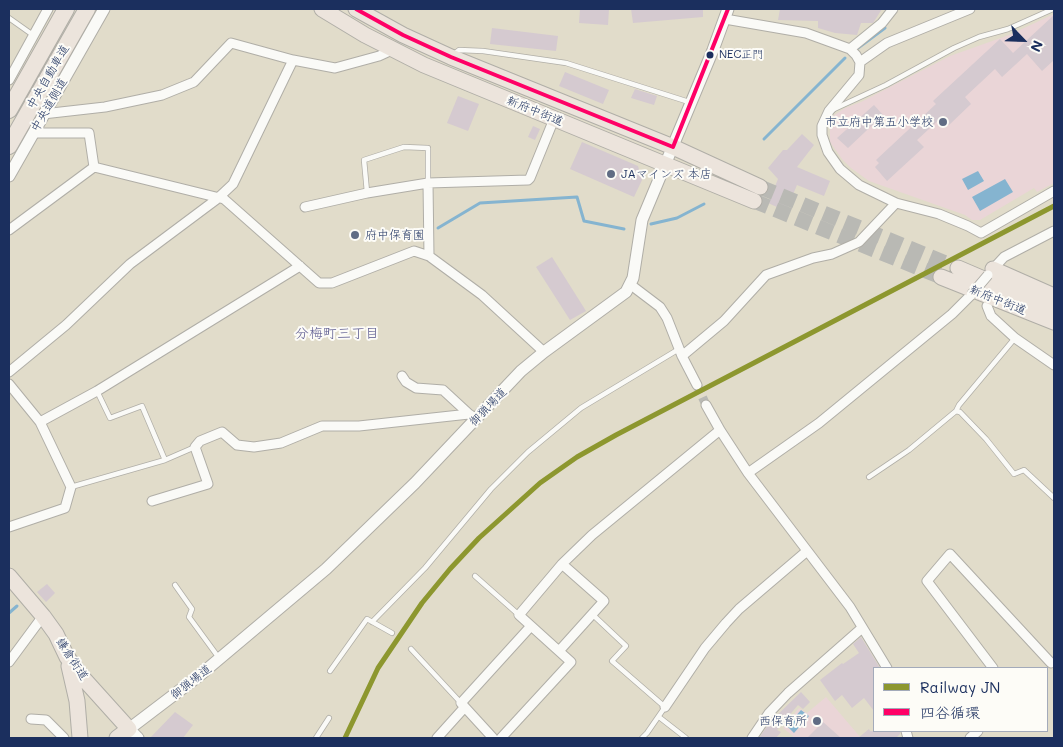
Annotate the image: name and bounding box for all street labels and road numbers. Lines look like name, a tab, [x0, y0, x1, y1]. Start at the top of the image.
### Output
street label: 中央自動車道	[24, 42, 72, 112]
street label: 中央道側道	[28, 75, 70, 135]
street label: 新府中街道	[504, 93, 566, 129]
street label: 新府中街道	[967, 282, 1029, 318]
street label: 御猟場道	[466, 385, 510, 429]
street label: 鎌倉街道	[53, 635, 91, 683]
street label: 御猟場道	[168, 662, 214, 702]

